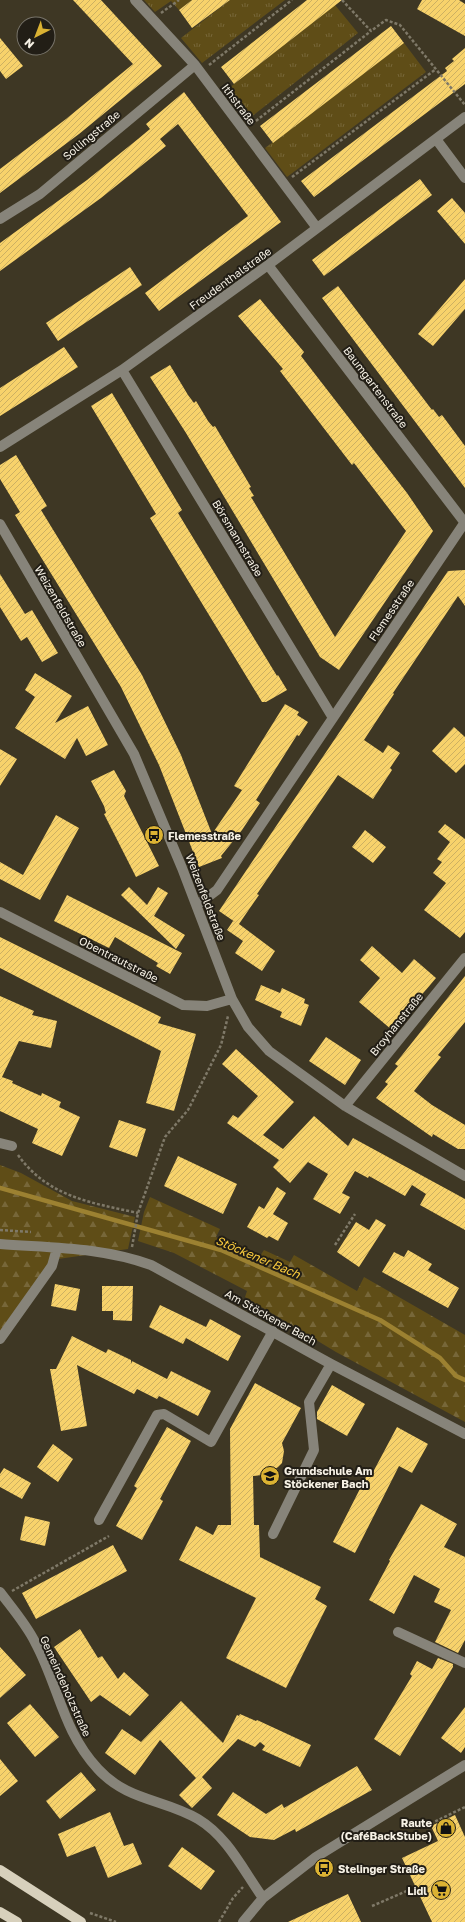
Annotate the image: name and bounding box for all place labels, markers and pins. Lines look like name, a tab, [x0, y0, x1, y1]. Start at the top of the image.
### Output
bus stop icon: Flemesstraße	[143, 824, 165, 846]
place label: Flemesstraße	[168, 829, 241, 842]
place label: Grundschule Am Stöckener Bach	[284, 1464, 373, 1490]
school or university icon: Grundschule Am Stöckener Bach	[259, 1465, 281, 1487]
place label: Raute (CaféBackStube)	[341, 1816, 433, 1842]
shop icon: Raute (CaféBackStube)	[435, 1817, 457, 1839]
bus stop icon: Stelinger Straße	[313, 1857, 335, 1879]
place label: Stelinger Straße	[338, 1862, 426, 1875]
supermarket icon: Lidl	[430, 1879, 452, 1901]
place label: Lidl	[407, 1884, 427, 1897]

